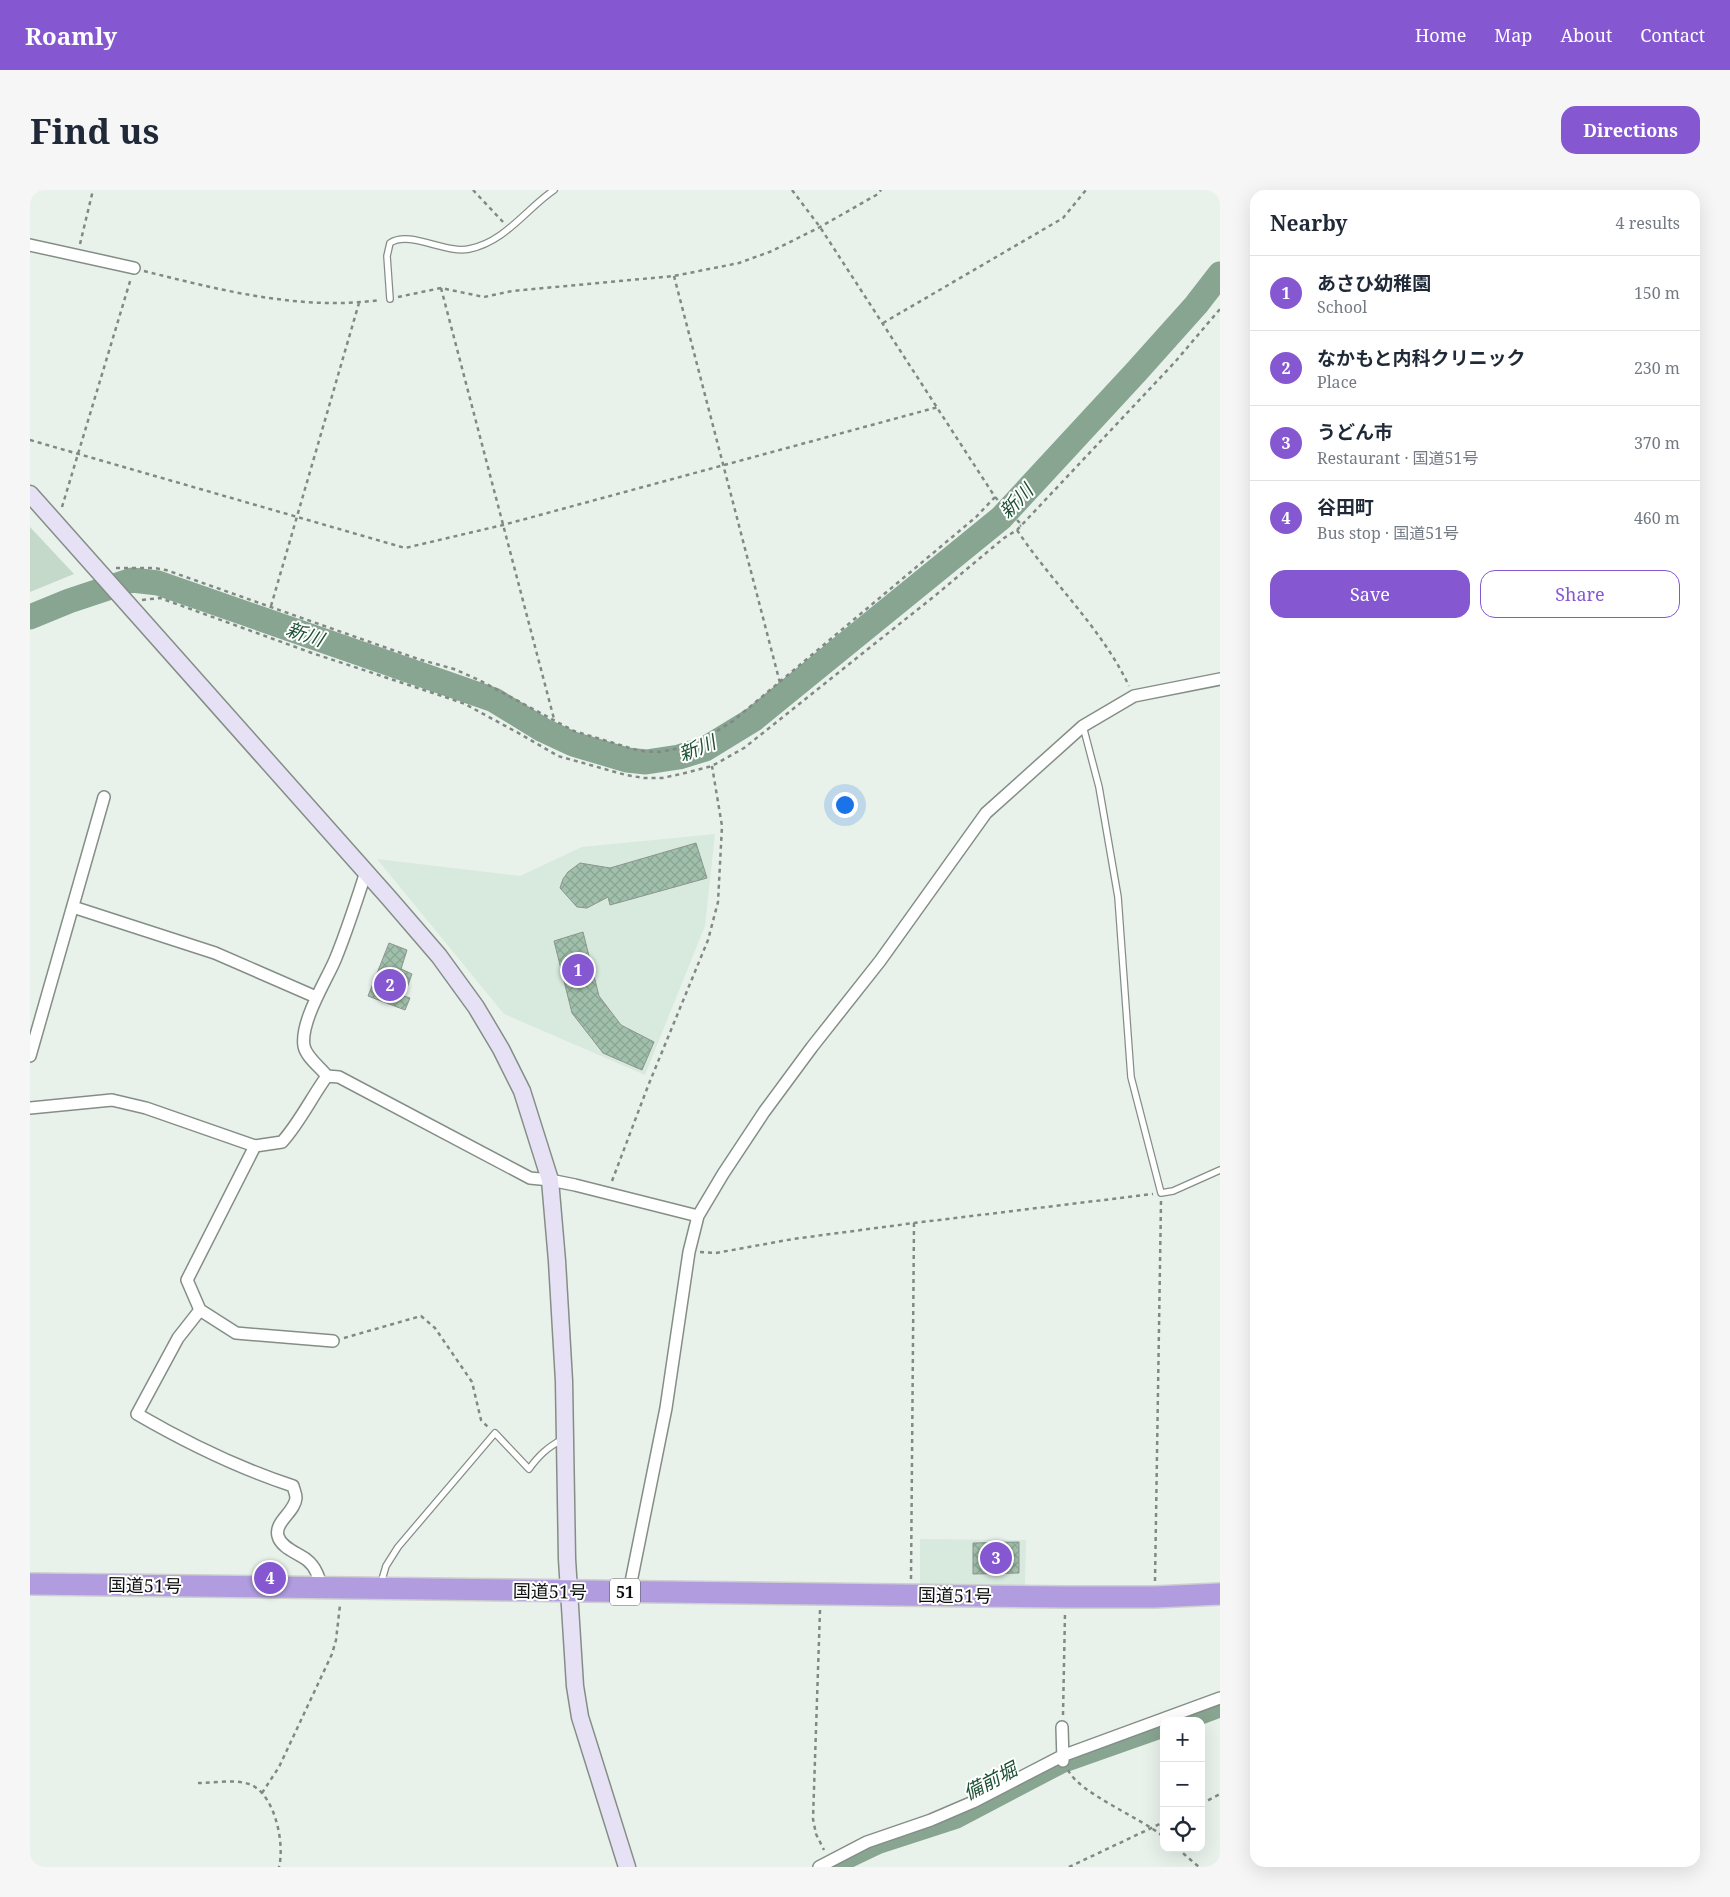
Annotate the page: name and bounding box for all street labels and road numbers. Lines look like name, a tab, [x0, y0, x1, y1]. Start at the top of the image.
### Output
street label: 国道51号	[108, 1572, 182, 1598]
street label: 国道51号	[513, 1578, 587, 1604]
road number: 51	[610, 1578, 640, 1605]
street label: 国道51号	[918, 1582, 992, 1608]

